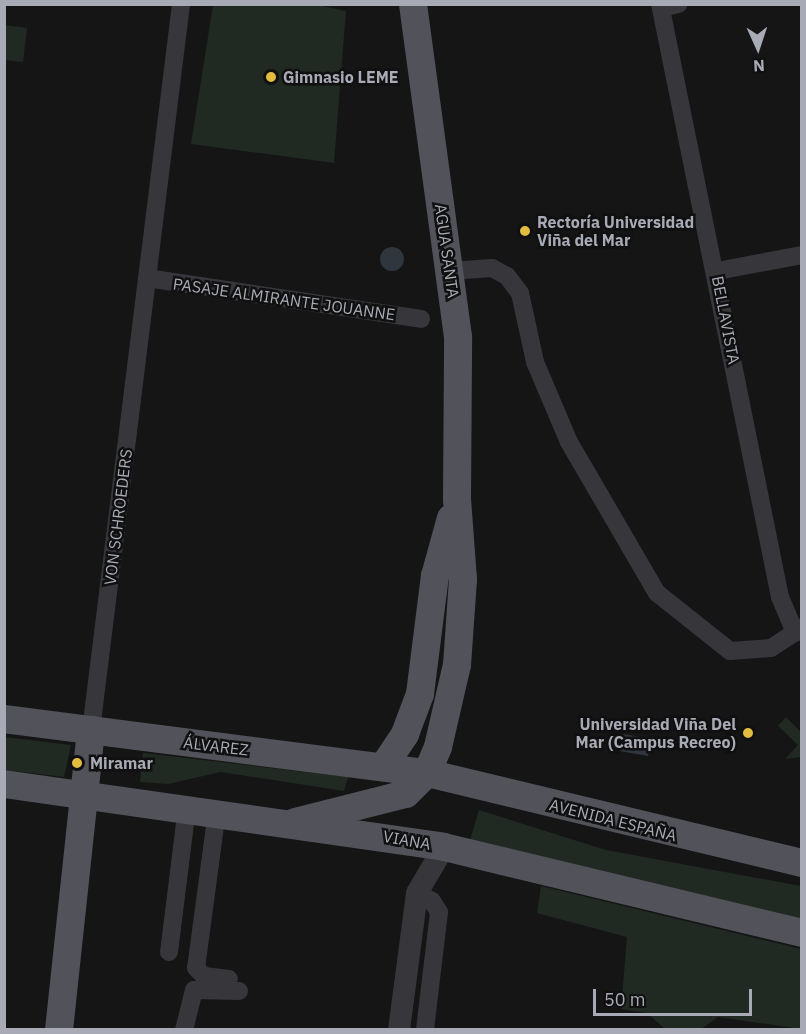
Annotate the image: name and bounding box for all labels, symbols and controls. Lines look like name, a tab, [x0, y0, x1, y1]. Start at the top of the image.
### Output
north arrow	[728, 18, 788, 78]
text: N	[753, 56, 765, 76]
place label: Gimnasio LEME	[283, 67, 398, 87]
marker: Gimnasio LEME	[264, 70, 278, 84]
street label: AGUA SANTA	[431, 203, 463, 299]
place label: Rectoría Universidad Viña del Mar	[537, 212, 694, 250]
marker: Rectoría Universidad Viña del Mar	[518, 224, 532, 238]
street label: PASAJE ALMIRANTE JOUANNE	[172, 274, 396, 324]
street label: BELLAVISTA	[708, 274, 744, 366]
street label: VON SCHROEDERS	[100, 448, 136, 586]
place label: Universidad Viña Del Mar (Campus Recreo)	[576, 714, 736, 752]
marker: Universidad Viña Del Mar (Campus Recreo)	[741, 726, 755, 740]
street label: ÁLVAREZ	[182, 732, 250, 760]
place label: Miramar	[90, 753, 153, 773]
marker: Miramar	[68, 754, 86, 772]
street label: AVENIDA ESPAÑA	[547, 795, 679, 845]
street label: VIANA	[382, 826, 432, 854]
scale bar	[596, 977, 755, 1015]
text: 50 m	[604, 988, 646, 1011]

